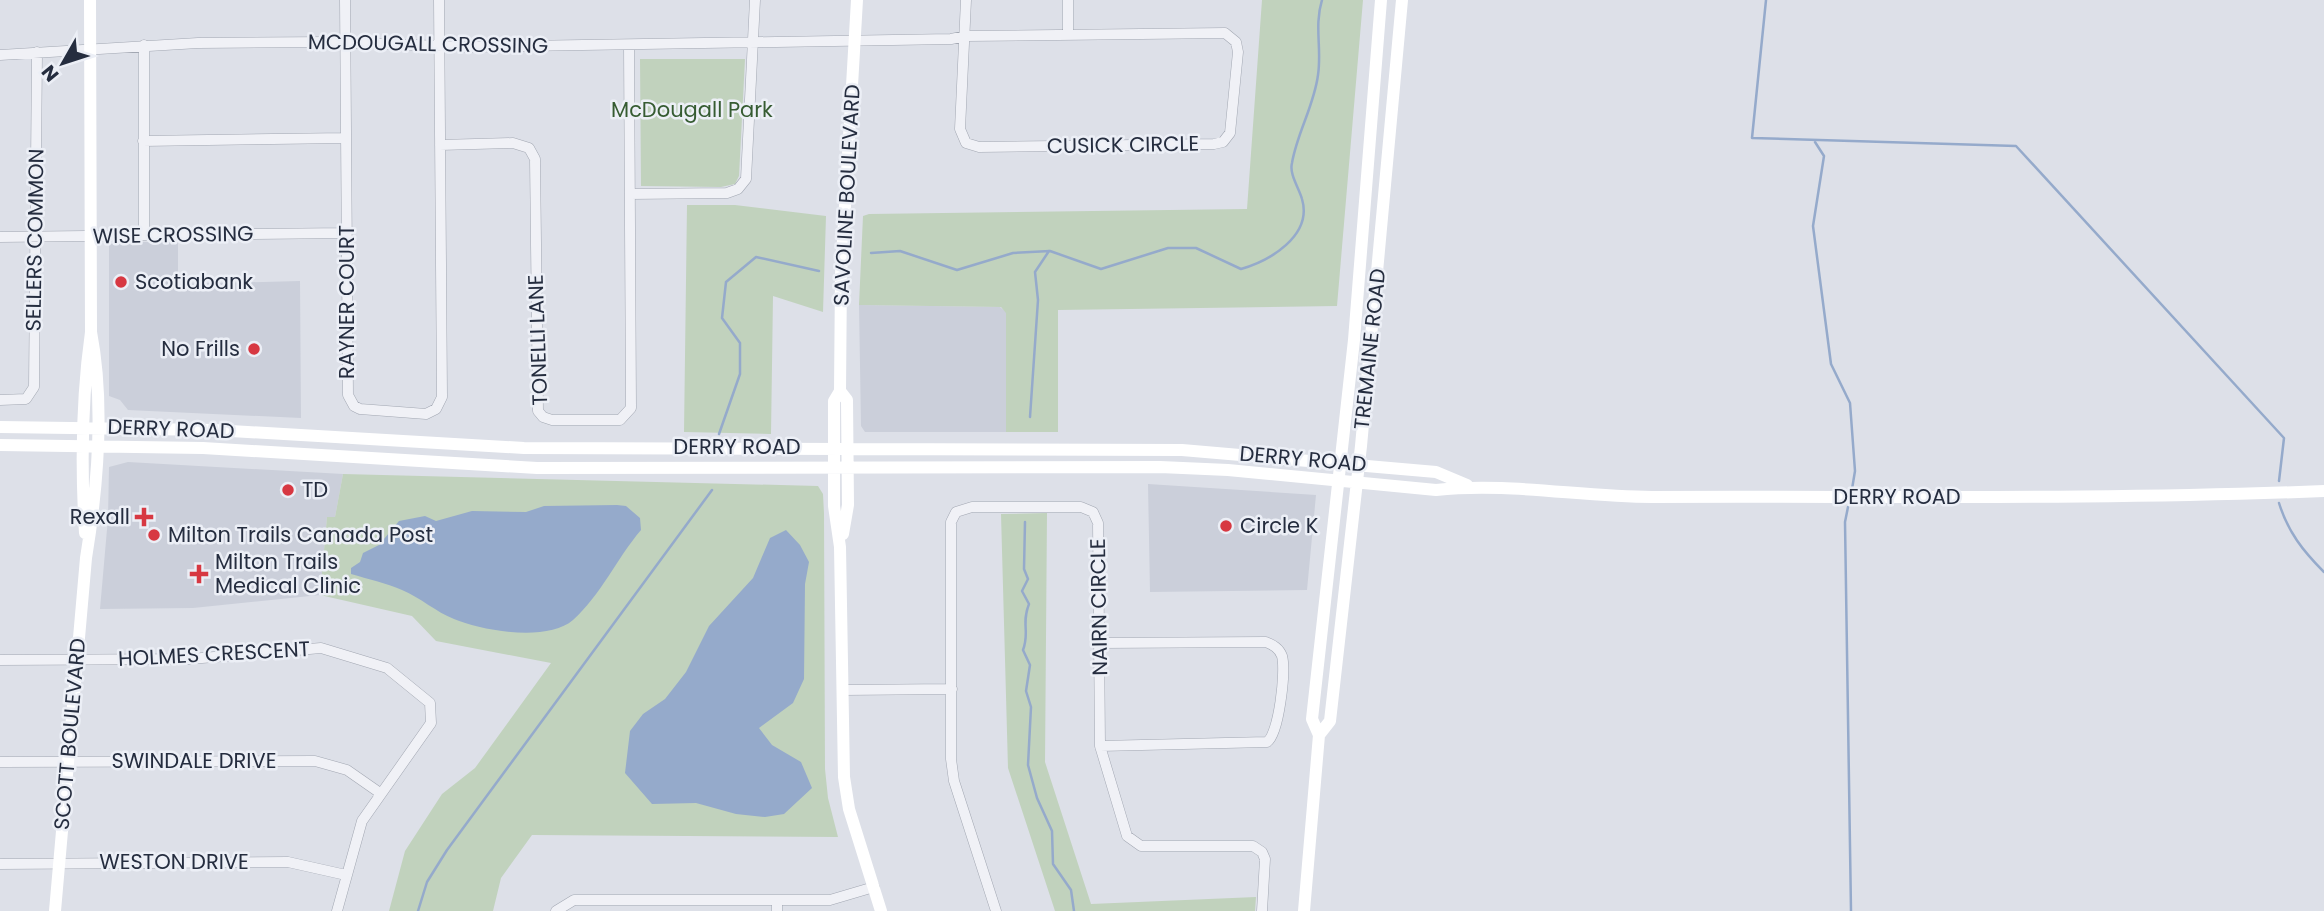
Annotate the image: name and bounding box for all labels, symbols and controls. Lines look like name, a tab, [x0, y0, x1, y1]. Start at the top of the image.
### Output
street label: MCDOUGALL CROSSING	[308, 27, 548, 60]
north arrow	[28, 28, 98, 98]
text: N	[35, 59, 65, 87]
street label: SAVOLINE BOULEVARD	[826, 83, 867, 307]
park label: McDougall Park	[611, 95, 773, 124]
street label: CUSICK CIRCLE	[1047, 129, 1199, 160]
street label: SELLERS COMMON	[18, 148, 51, 332]
street label: WISE CROSSING	[92, 219, 254, 250]
street label: RAYNER COURT	[332, 225, 361, 379]
place label: Scotiabank	[135, 267, 253, 296]
street label: TREMAINE ROAD	[1347, 267, 1392, 431]
marker: Scotiabank	[113, 274, 129, 290]
street label: TONELLI LANE	[521, 274, 554, 406]
place label: No Frills	[161, 334, 240, 363]
marker: No Frills	[246, 341, 262, 357]
street label: DERRY ROAD	[107, 412, 235, 445]
street label: DERRY ROAD	[673, 432, 801, 461]
street label: DERRY ROAD	[1238, 439, 1368, 478]
place label: TD	[302, 475, 328, 504]
marker: TD	[280, 482, 296, 498]
street label: DERRY ROAD	[1833, 482, 1961, 511]
place label: Rexall	[70, 502, 130, 531]
marker: Rexall	[136, 509, 152, 525]
place label: Circle K	[1240, 511, 1319, 540]
marker: Circle K	[1218, 518, 1234, 534]
place label: Milton Trails Canada Post	[168, 520, 433, 549]
marker: Milton Trails Canada Post	[146, 527, 162, 543]
street label: NAIRN CIRCLE	[1083, 538, 1114, 676]
place label: Milton Trails Medical Clinic	[215, 547, 361, 600]
marker: Milton Trails Medical Clinic	[189, 564, 209, 584]
street label: HOLMES CRESCENT	[117, 634, 311, 673]
street label: SCOTT BOULEVARD	[47, 637, 92, 831]
street label: SWINDALE DRIVE	[112, 746, 276, 775]
street label: WESTON DRIVE	[99, 847, 249, 876]

